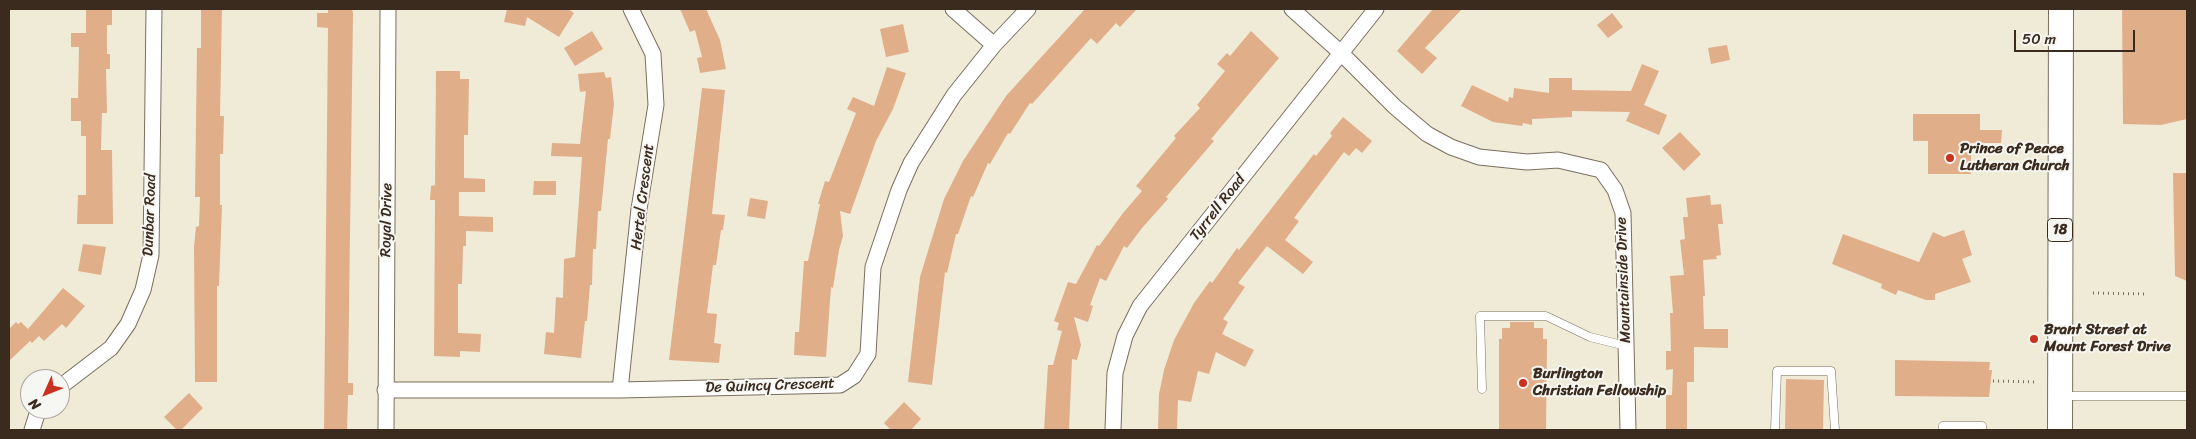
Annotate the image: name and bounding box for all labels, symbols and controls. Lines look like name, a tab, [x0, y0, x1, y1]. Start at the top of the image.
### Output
scale bar	[2016, 20, 2137, 52]
text: 50 m	[2022, 26, 2056, 52]
place label: Prince of Peace Lutheran Church	[1960, 140, 2070, 175]
street label: Hertel Crescent	[628, 143, 658, 251]
marker: Prince of Peace Lutheran Church	[1944, 152, 1956, 164]
street label: Tyrrell Road	[1186, 171, 1250, 245]
street label: Dunbar Road	[140, 173, 160, 257]
street label: Royal Drive	[377, 183, 397, 257]
street label: Mountainside Drive	[1613, 217, 1635, 343]
road number: 18	[2048, 218, 2072, 242]
place label: Brant Street at Mount Forest Drive	[2044, 321, 2171, 356]
marker: Brant Street at Mount Forest Drive	[2028, 333, 2040, 345]
place label: Burlington Christian Fellowship	[1533, 365, 1666, 400]
north arrow	[20, 369, 70, 419]
street label: De Quincy Crescent	[705, 375, 835, 397]
marker: Burlington Christian Fellowship	[1517, 377, 1529, 389]
text: N	[22, 392, 47, 416]

